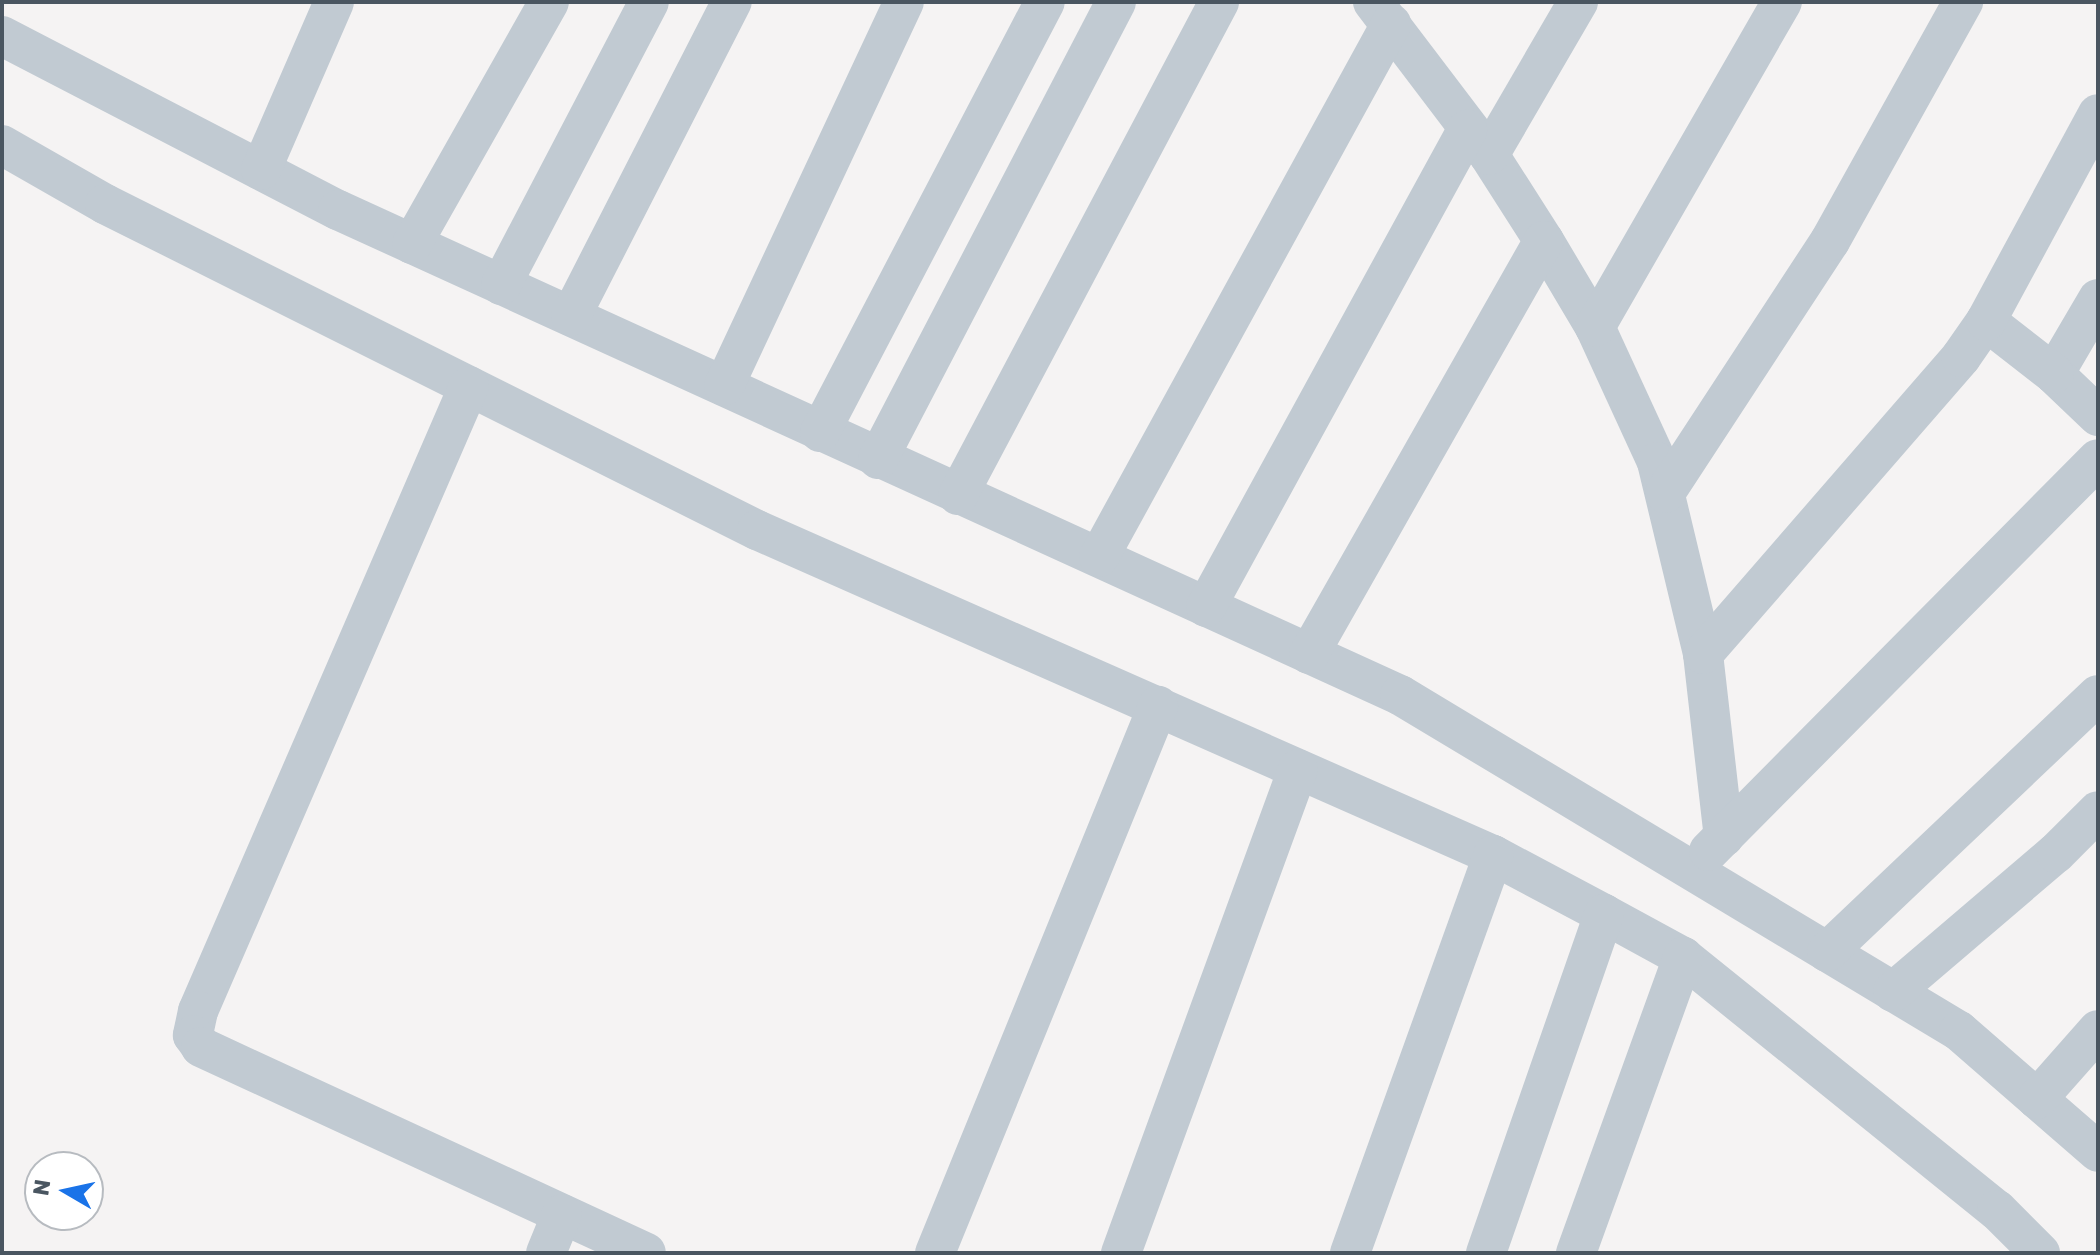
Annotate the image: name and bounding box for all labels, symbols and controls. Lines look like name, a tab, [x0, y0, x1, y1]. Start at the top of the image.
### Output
north arrow	[24, 1151, 104, 1231]
text: N	[27, 1178, 56, 1197]

